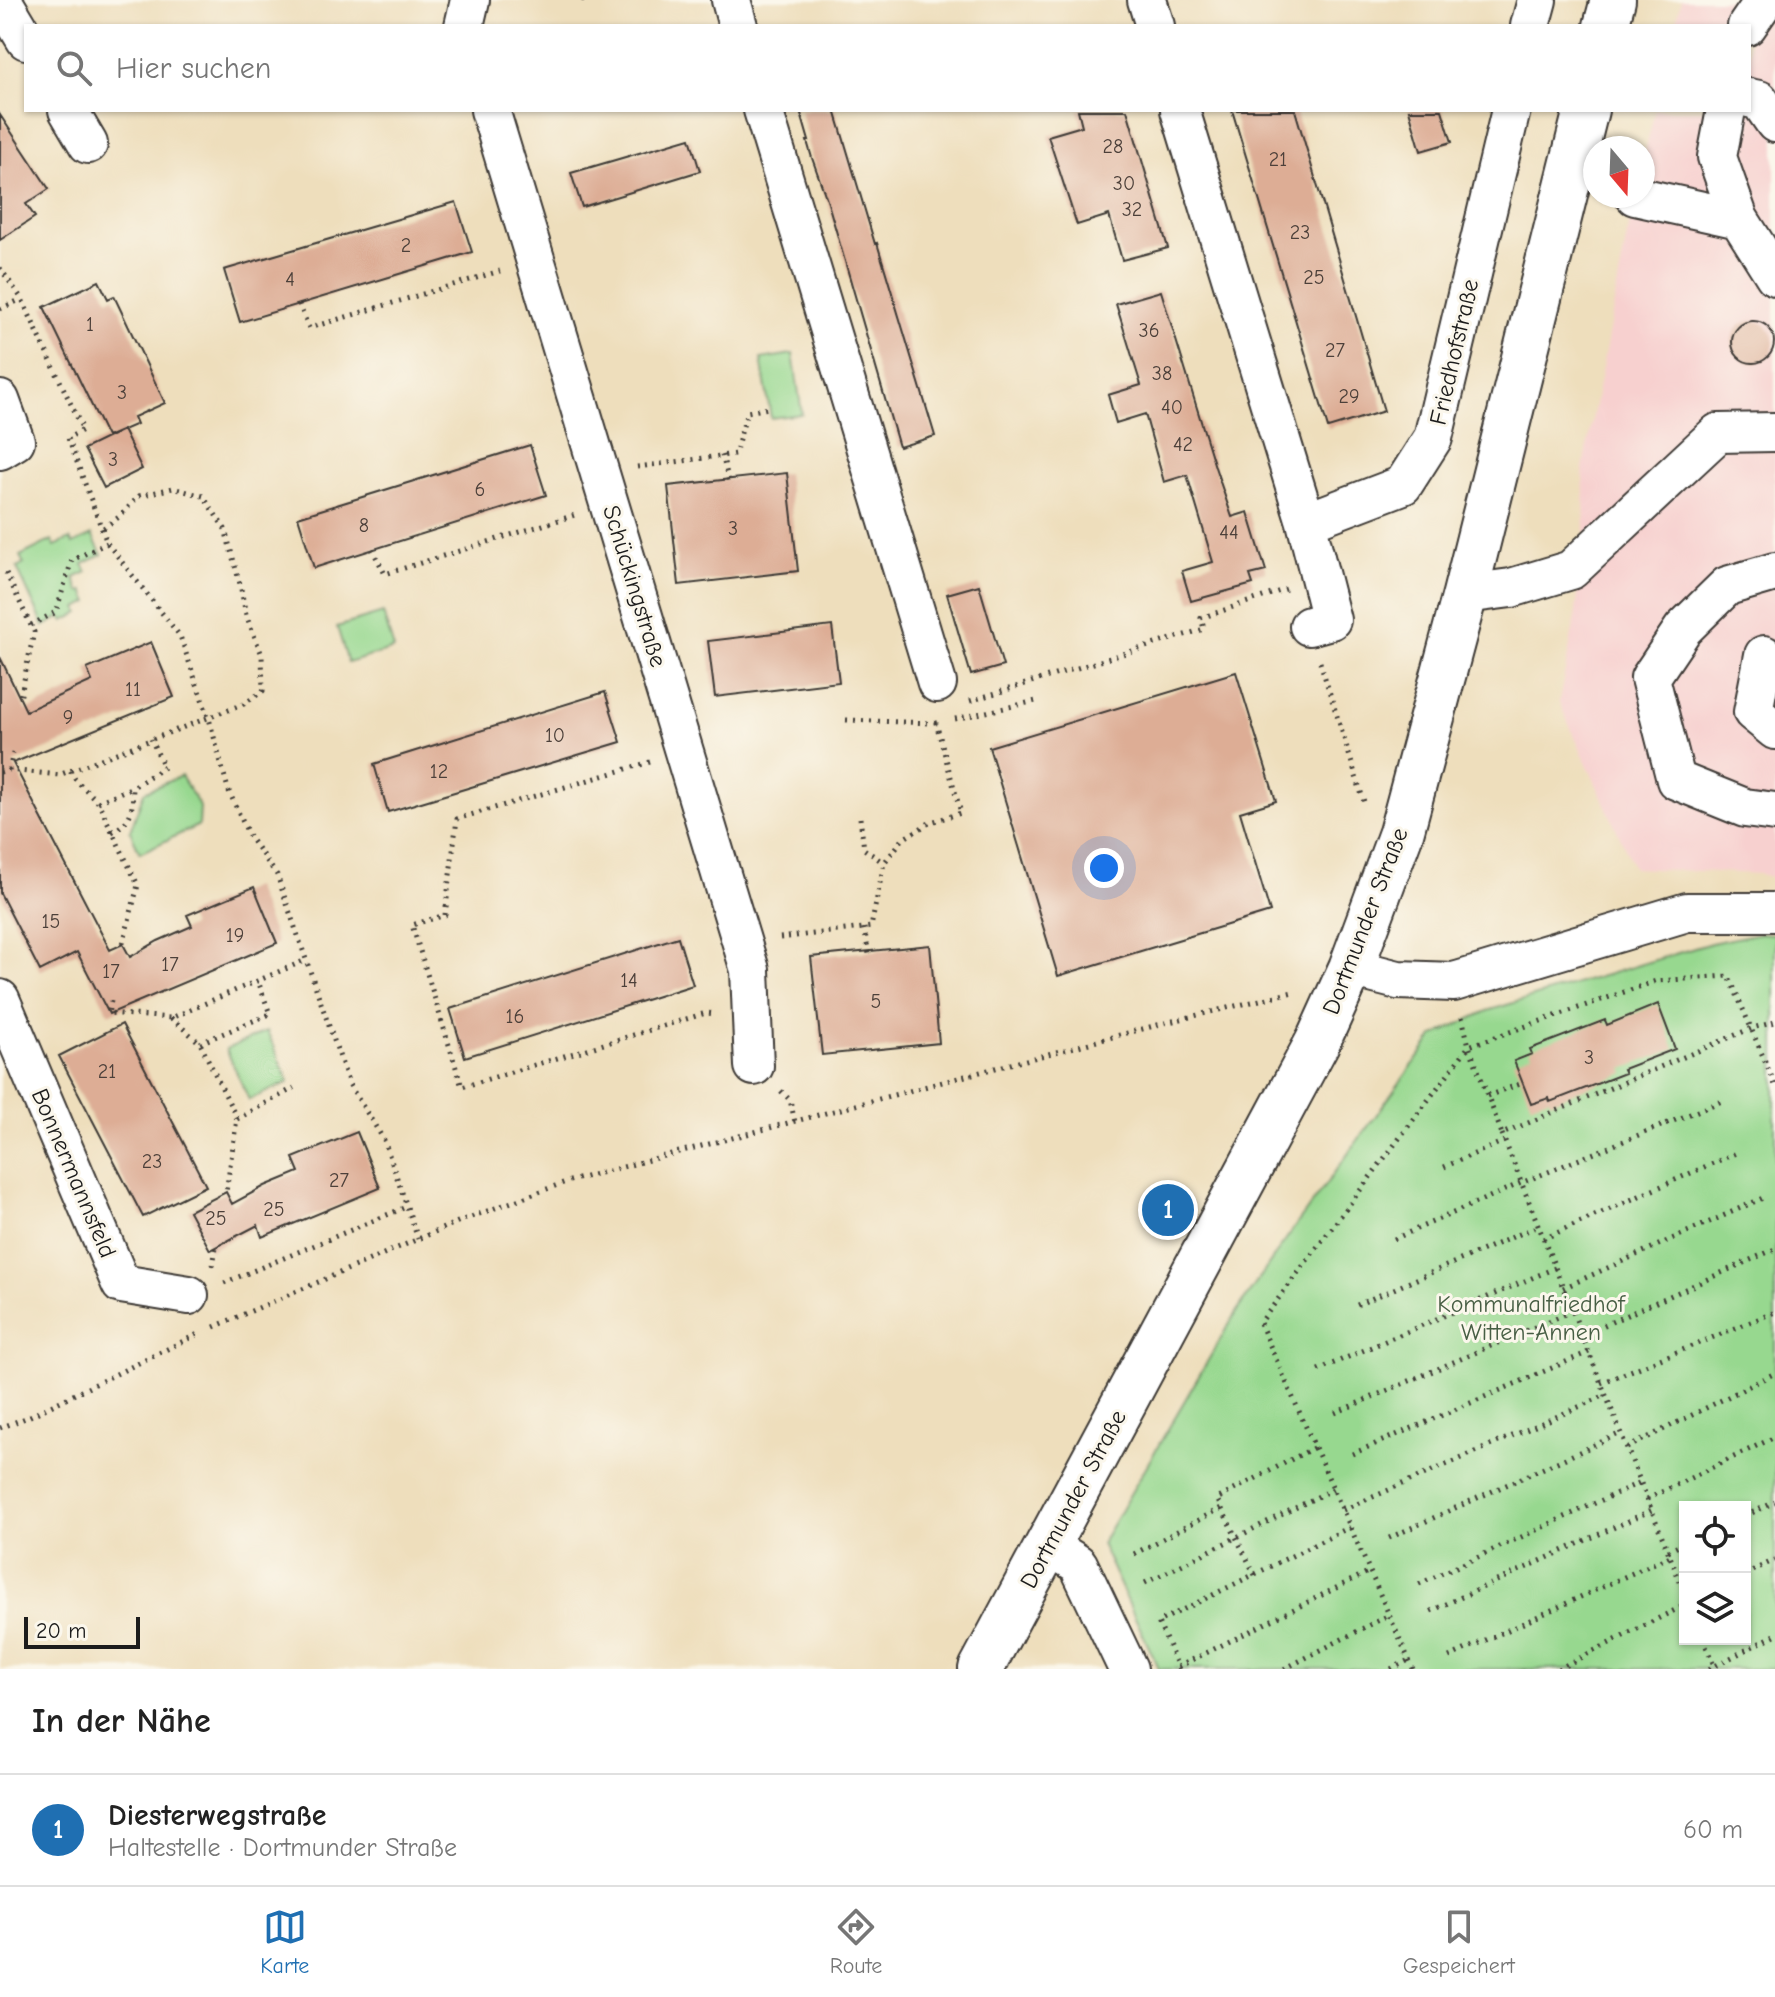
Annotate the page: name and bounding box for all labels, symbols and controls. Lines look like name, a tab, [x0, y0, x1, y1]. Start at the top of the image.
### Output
search box	[24, 24, 1751, 112]
icon: search	[52, 46, 96, 90]
text: Hier suchen	[116, 51, 271, 86]
house number: 28	[1103, 135, 1123, 158]
north arrow	[1583, 136, 1655, 208]
house number: 21	[1269, 148, 1287, 171]
house number: 30	[1113, 172, 1135, 195]
house number: 32	[1122, 198, 1142, 221]
house number: 23	[1290, 221, 1310, 244]
house number: 2	[401, 234, 411, 257]
house number: 25	[1303, 266, 1325, 289]
house number: 4	[285, 268, 295, 291]
street label: Friedhofstraße	[1424, 276, 1484, 428]
house number: 1	[86, 313, 94, 336]
house number: 36	[1139, 319, 1159, 342]
house number: 27	[1325, 339, 1345, 362]
house number: 38	[1152, 362, 1172, 385]
house number: 3	[117, 381, 127, 404]
house number: 29	[1338, 385, 1360, 408]
house number: 40	[1161, 396, 1183, 419]
house number: 42	[1173, 433, 1193, 456]
house number: 3	[108, 448, 118, 471]
house number: 6	[475, 478, 485, 501]
street label: Schückingstraße	[597, 502, 673, 670]
house number: 8	[359, 514, 369, 537]
house number: 3	[728, 517, 738, 540]
house number: 44	[1219, 521, 1239, 544]
house number: 11	[125, 678, 141, 701]
house number: 9	[63, 706, 73, 729]
house number: 10	[545, 724, 565, 747]
house number: 12	[430, 760, 448, 783]
street label: Dortmunder Straße	[1316, 824, 1414, 1018]
your location	[1084, 848, 1124, 888]
house number: 15	[42, 910, 60, 933]
house number: 19	[226, 924, 244, 947]
house number: 17	[161, 953, 179, 976]
house number: 17	[102, 960, 120, 983]
house number: 14	[620, 969, 638, 992]
house number: 5	[871, 990, 881, 1013]
house number: 16	[506, 1005, 524, 1028]
house number: 3	[1584, 1046, 1594, 1069]
house number: 21	[98, 1060, 116, 1083]
street label: Bonnermannsfeld	[26, 1084, 122, 1262]
house number: 23	[142, 1150, 162, 1173]
house number: 27	[329, 1169, 349, 1192]
pin: 1	[1142, 1180, 1194, 1240]
house number: 25	[263, 1198, 285, 1221]
house number: 25	[205, 1207, 227, 1230]
park label: Kommunalfriedhof Witten-Annen	[1437, 1290, 1626, 1346]
street label: Dortmunder Straße	[1014, 1405, 1132, 1593]
map controls	[1679, 1501, 1751, 1645]
button: locate	[1679, 1501, 1751, 1573]
button: layers	[1679, 1573, 1751, 1645]
scale bar	[24, 1613, 140, 1649]
text: 20 m	[36, 1618, 86, 1644]
text: In der Nähe	[32, 1701, 211, 1741]
text: Diesterwegstraße	[108, 1798, 326, 1833]
text: 1	[53, 1815, 63, 1845]
text: 60 m	[1683, 1815, 1743, 1845]
text: Haltestelle · Dortmunder Straße	[108, 1833, 457, 1863]
tab: Karte	[260, 1905, 309, 1979]
tab: Route	[830, 1905, 882, 1979]
tab: Gespeichert	[1403, 1905, 1515, 1979]

